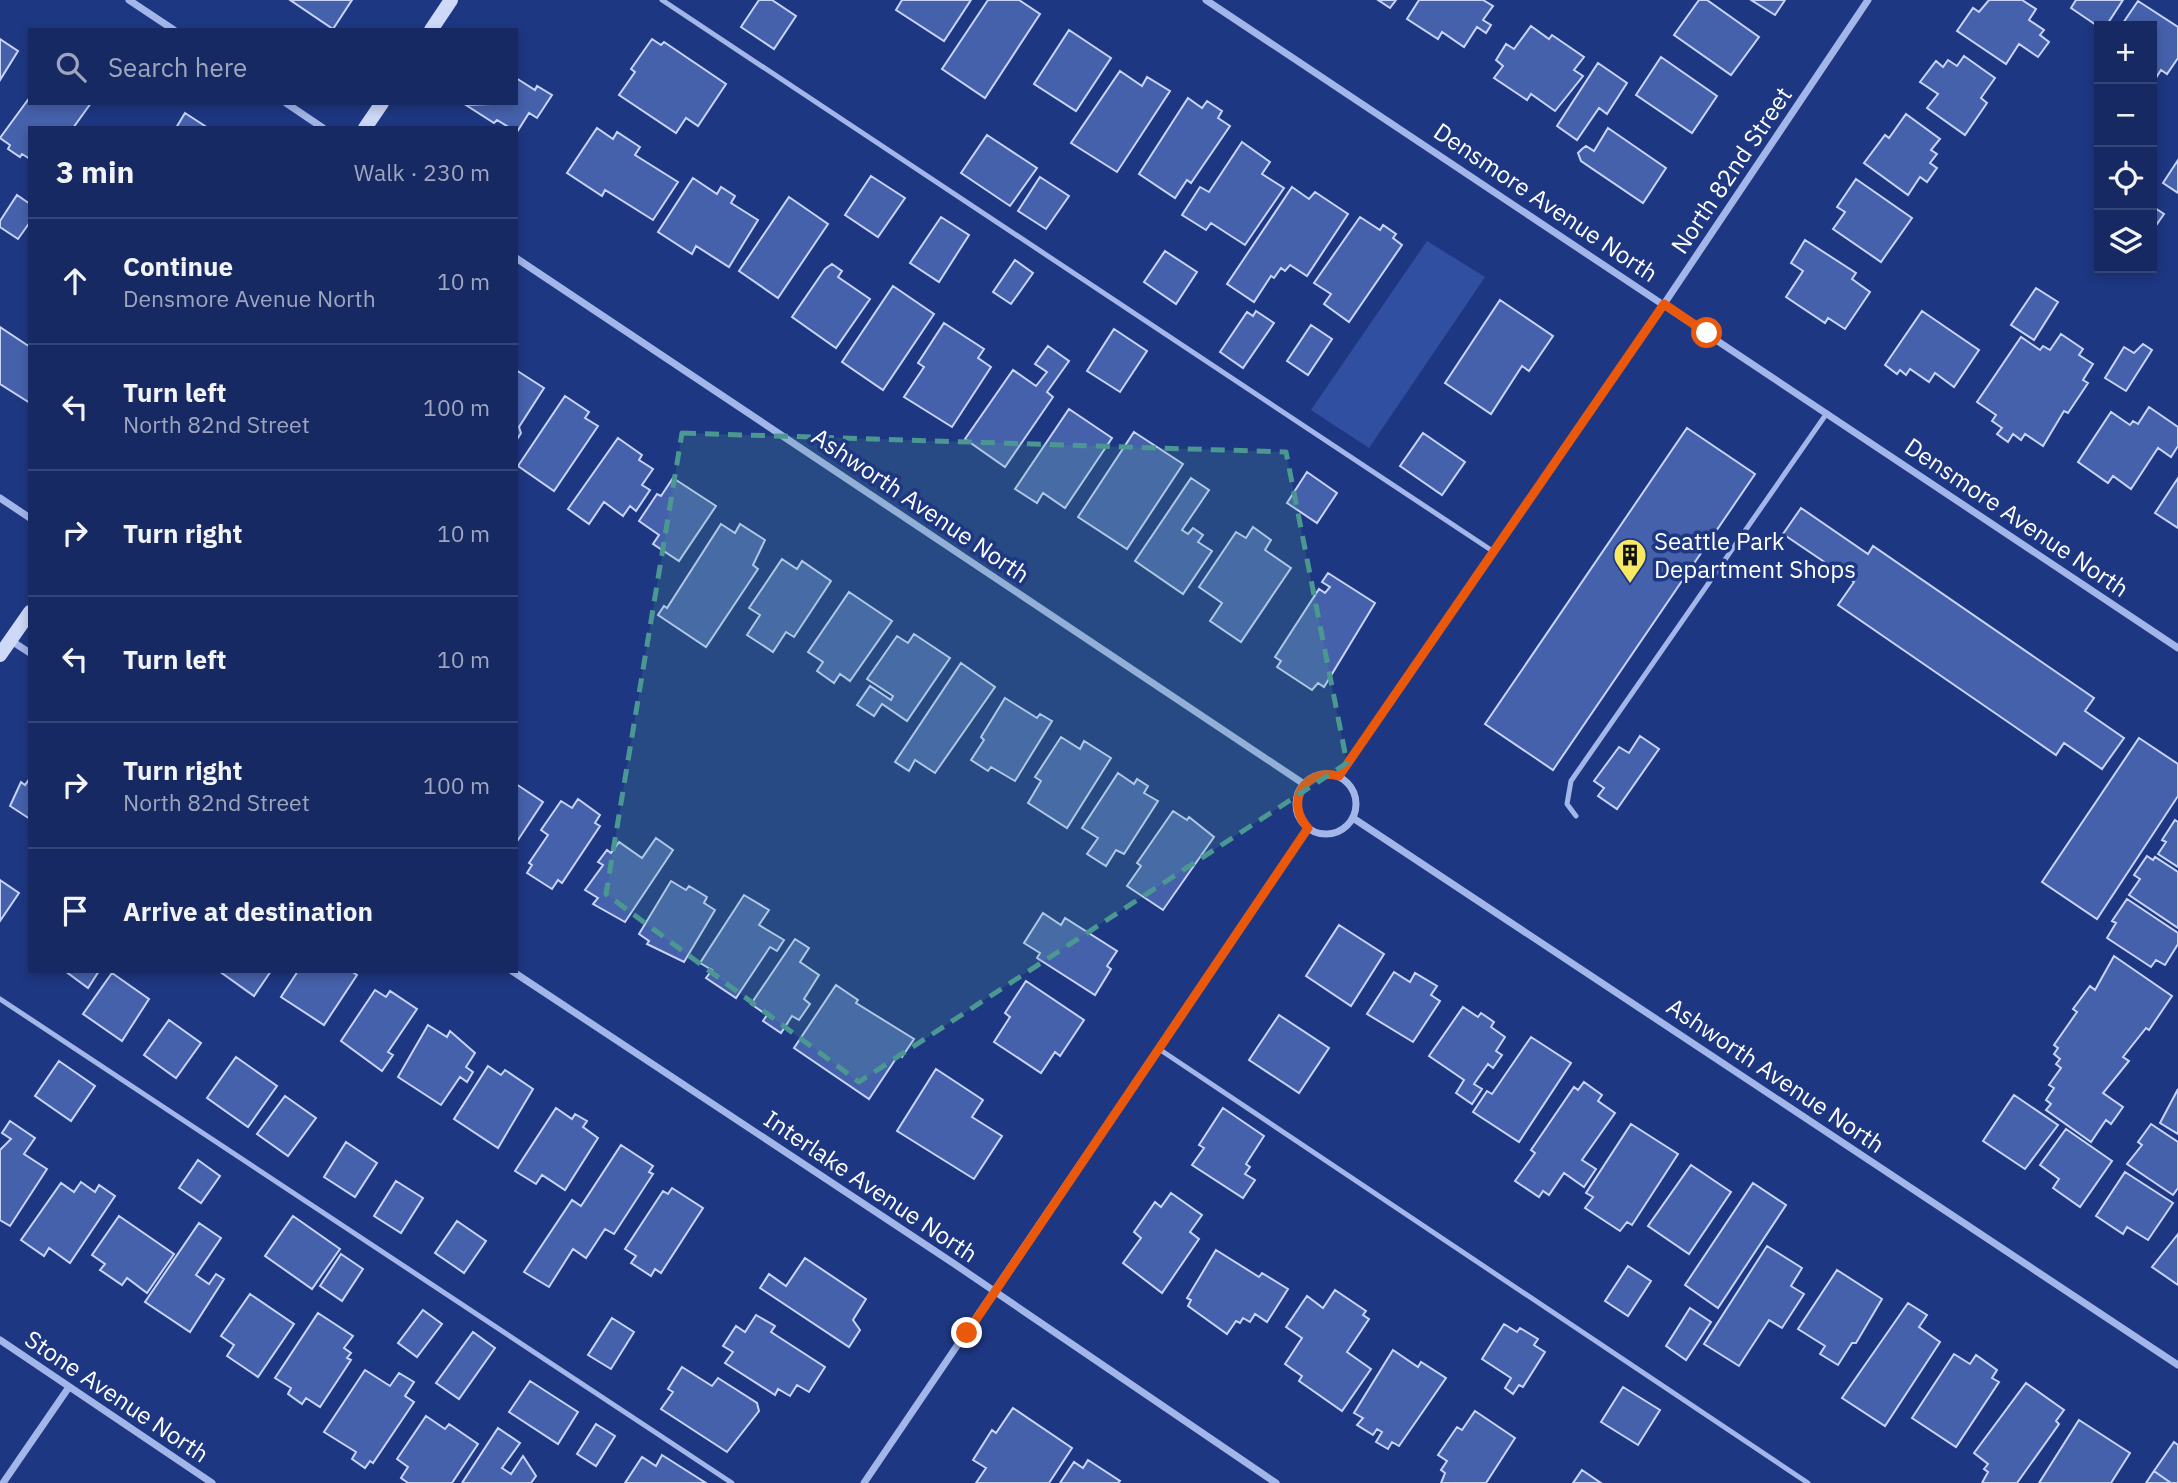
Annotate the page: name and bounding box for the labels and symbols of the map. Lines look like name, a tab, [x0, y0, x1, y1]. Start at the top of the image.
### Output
street label: North 82nd Street	[1663, 80, 1799, 260]
street label: Densmore Avenue North	[1428, 115, 1664, 289]
route start	[1691, 317, 1722, 348]
street label: Ashworth Avenue North	[806, 420, 1036, 590]
street label: Densmore Avenue North	[1899, 430, 2135, 604]
place label: Seattle Park Department Shops	[1654, 525, 1856, 585]
building icon: Seattle Park Department Shops	[1611, 536, 1649, 585]
street label: Ashworth Avenue North	[1661, 990, 1891, 1160]
street label: Interlake Avenue North	[758, 1103, 984, 1269]
route end	[951, 1317, 982, 1348]
street label: Stone Avenue North	[19, 1323, 215, 1469]

